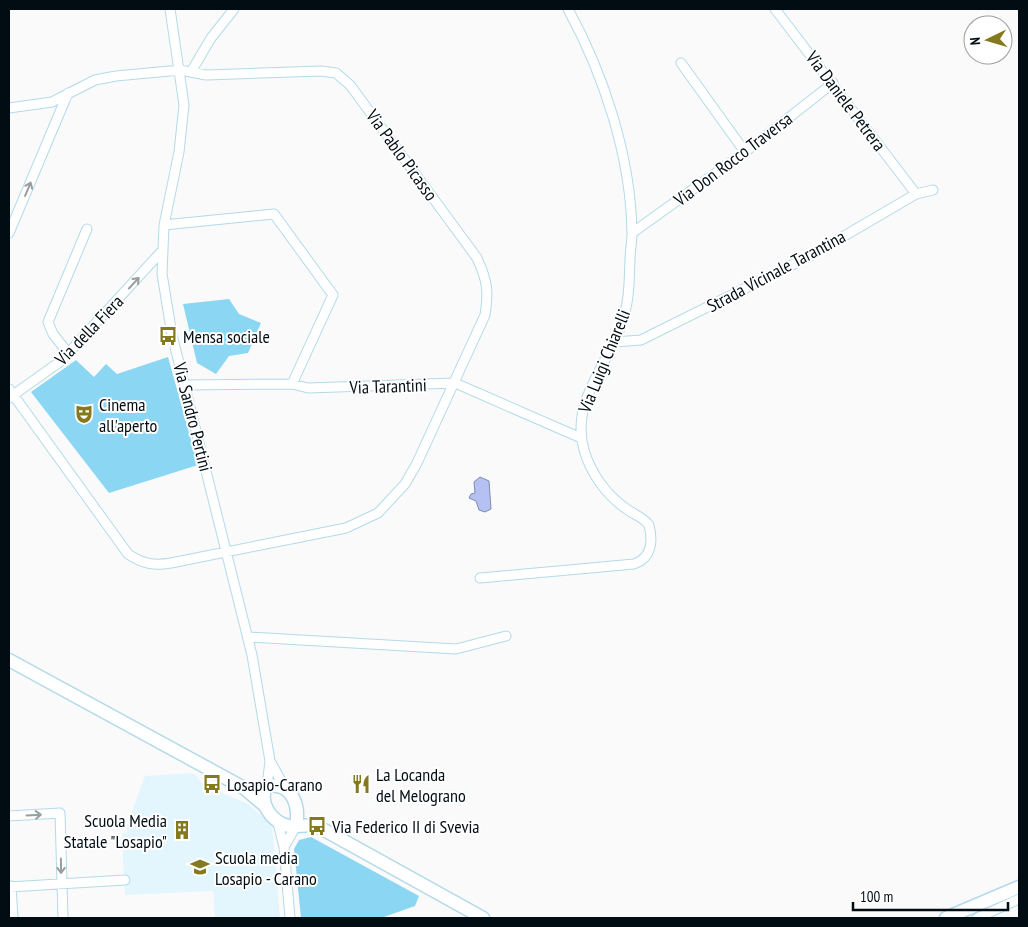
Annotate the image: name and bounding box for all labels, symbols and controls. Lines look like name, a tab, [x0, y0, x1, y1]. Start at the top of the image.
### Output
north arrow	[963, 15, 1013, 65]
text: N	[966, 37, 984, 46]
street label: Via Daniele Petrera	[800, 46, 891, 155]
street label: Via Pablo Picasso	[361, 104, 443, 205]
street label: Via Don Rocco Traversa	[668, 107, 797, 212]
one-way arrow	[23, 182, 33, 197]
street label: Strada Vicinale Tarantina	[703, 225, 849, 317]
one-way arrow	[128, 276, 140, 289]
street label: Via della Fiera	[49, 290, 128, 371]
street label: Via Luigi Chiarelli	[572, 306, 635, 417]
bus stop icon: Mensa sociale	[157, 325, 179, 347]
place label: Mensa sociale	[183, 325, 270, 348]
street label: Via Sandro Pertini	[168, 359, 218, 474]
street label: Via Tarantini	[348, 373, 427, 399]
place label: Cinema all'aperto	[99, 393, 158, 437]
theatre icon: Cinema all'aperto	[73, 403, 95, 425]
place label: La Locanda del Melograno	[376, 763, 466, 807]
bus stop icon: Losapio-Carano	[201, 773, 223, 795]
place label: Losapio-Carano	[227, 773, 323, 796]
restaurant icon: La Locanda del Melograno	[350, 773, 372, 795]
place label: Scuola Media Statale "Losapio"	[64, 809, 167, 853]
one-way arrow	[26, 810, 42, 819]
bus stop icon: Via Federico II di Svevia	[306, 815, 328, 837]
place label: Via Federico II di Svevia	[331, 815, 480, 838]
building icon: Scuola Media Statale "Losapio"	[171, 819, 193, 841]
place label: Scuola media Losapio - Carano	[215, 846, 317, 890]
school or university icon: Scuola media Losapio - Carano	[189, 856, 211, 878]
one-way arrow	[57, 858, 66, 874]
scale bar	[853, 880, 1008, 912]
text: 100 m	[860, 887, 893, 906]

